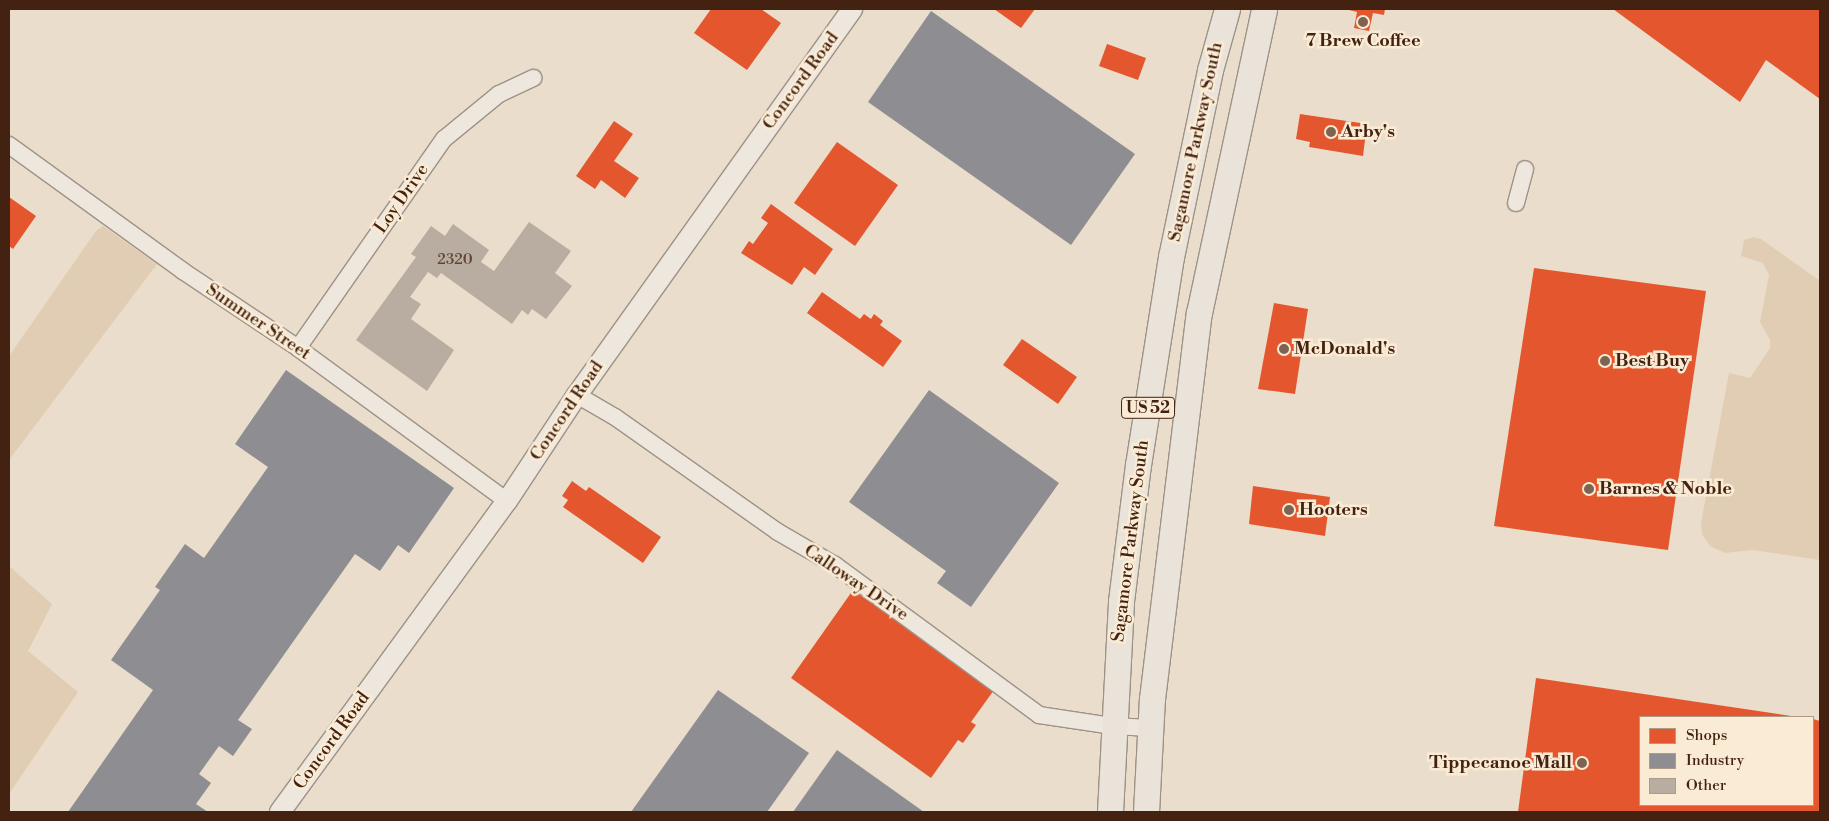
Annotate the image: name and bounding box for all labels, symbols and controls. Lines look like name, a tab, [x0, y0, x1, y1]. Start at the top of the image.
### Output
marker: 7 Brew Coffee	[1357, 16, 1369, 28]
street label: Concord Road	[758, 28, 844, 134]
place label: 7 Brew Coffee	[1305, 30, 1421, 52]
street label: Sagamore Parkway South	[1164, 40, 1228, 244]
place label: Arby's	[1341, 121, 1395, 143]
marker: Arby's	[1325, 126, 1337, 138]
street label: Loy Drive	[370, 160, 434, 238]
house number: 2320	[437, 251, 473, 269]
street label: Summer Street	[202, 279, 314, 365]
place label: McDonald's	[1294, 338, 1395, 360]
marker: McDonald's	[1278, 343, 1290, 355]
place label: Best Buy	[1615, 350, 1689, 372]
marker: Best Buy	[1599, 355, 1611, 367]
street label: Concord Road	[526, 357, 608, 465]
road number: US 52	[1120, 394, 1176, 422]
street label: Sagamore Parkway South	[1108, 439, 1154, 643]
place label: Barnes & Noble	[1599, 478, 1732, 500]
marker: Barnes & Noble	[1583, 483, 1595, 495]
place label: Hooters	[1299, 499, 1368, 521]
marker: Hooters	[1283, 504, 1295, 516]
street label: Calloway Drive	[800, 540, 912, 626]
street label: Concord Road	[289, 688, 375, 794]
legend	[1639, 716, 1814, 806]
text: Shops	[1686, 726, 1727, 745]
text: Industry	[1686, 751, 1744, 770]
place label: Tippecanoe Mall	[1429, 752, 1572, 774]
marker: Tippecanoe Mall	[1576, 757, 1588, 769]
text: Other	[1686, 776, 1726, 795]

